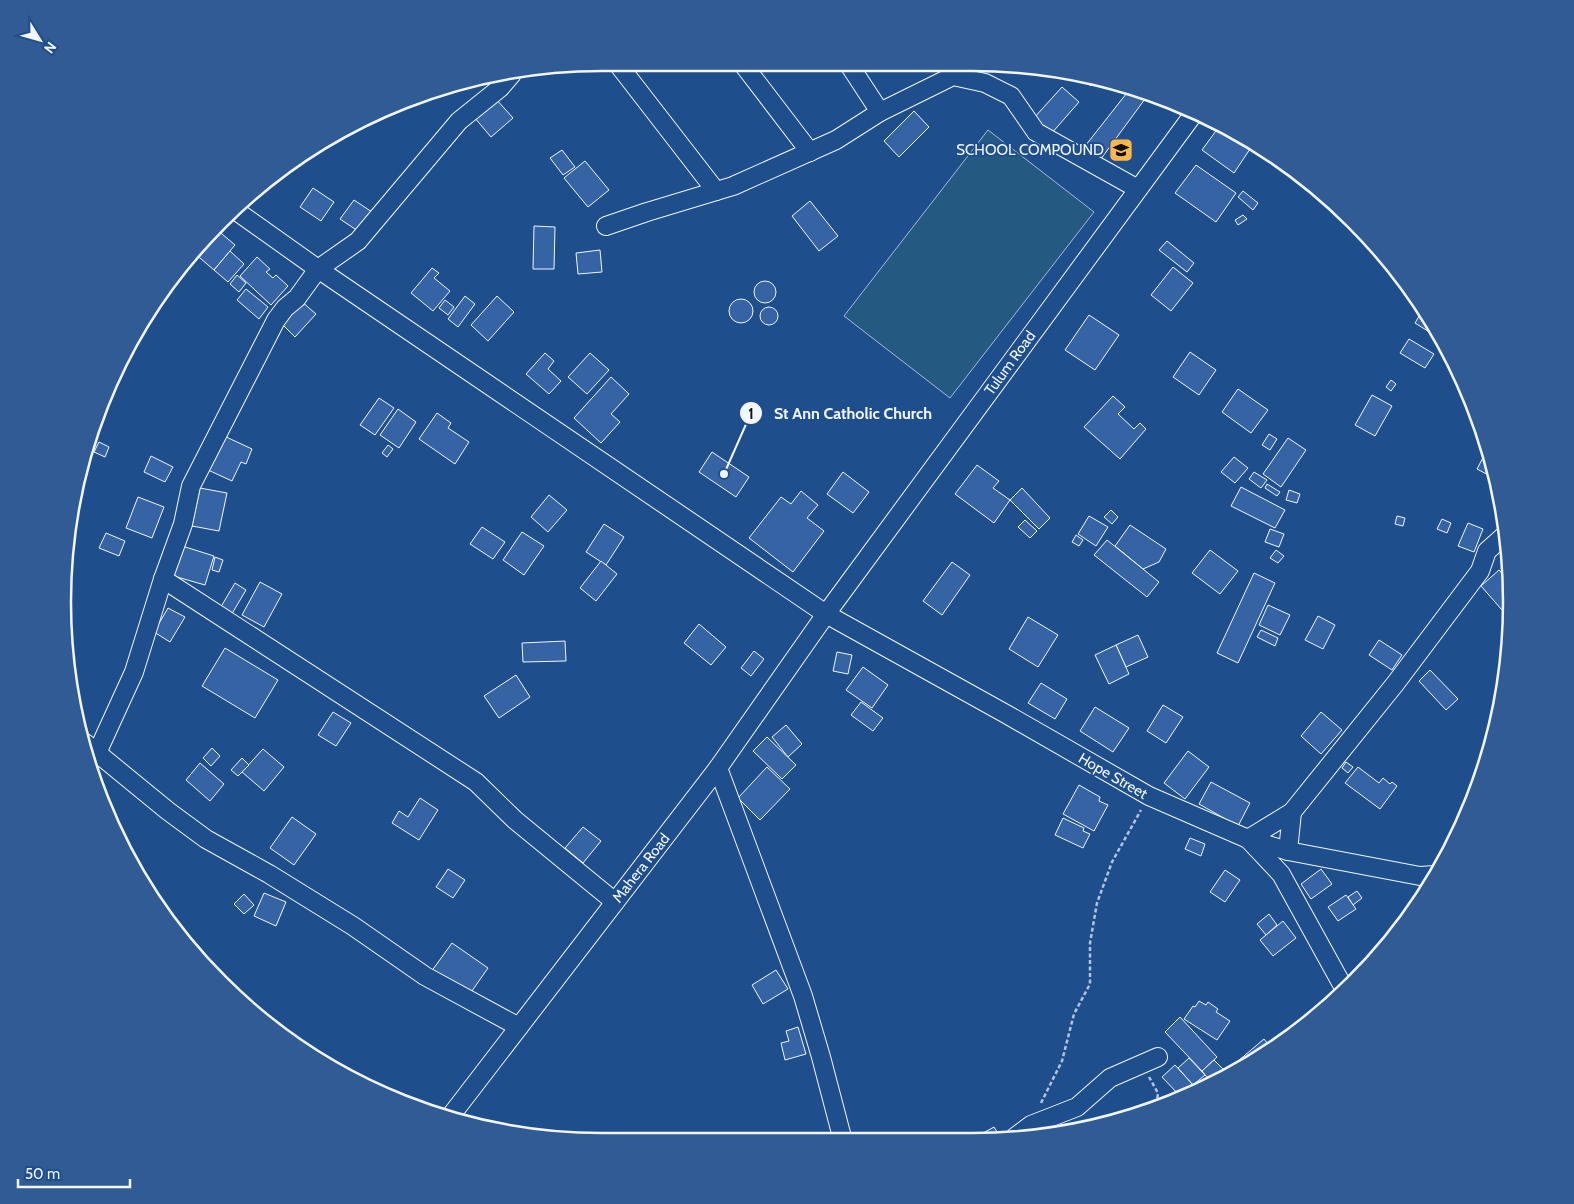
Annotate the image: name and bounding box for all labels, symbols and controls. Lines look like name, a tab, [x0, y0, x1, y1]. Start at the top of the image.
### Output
north arrow	[15, 15, 65, 65]
text: N	[40, 38, 61, 57]
school or university icon: SCHOOL COMPOUND	[1108, 137, 1134, 163]
place label: SCHOOL COMPOUND	[956, 141, 1104, 159]
street label: Tulum Road	[981, 327, 1039, 399]
callout: St Ann Catholic Church	[739, 398, 942, 429]
text: St Ann Catholic Church	[774, 404, 932, 423]
text: 1	[748, 405, 754, 423]
street label: Hope Street	[1075, 749, 1151, 803]
street label: Mahera Road	[608, 830, 674, 906]
scale bar	[18, 1156, 130, 1188]
text: 50 m	[25, 1165, 60, 1183]

